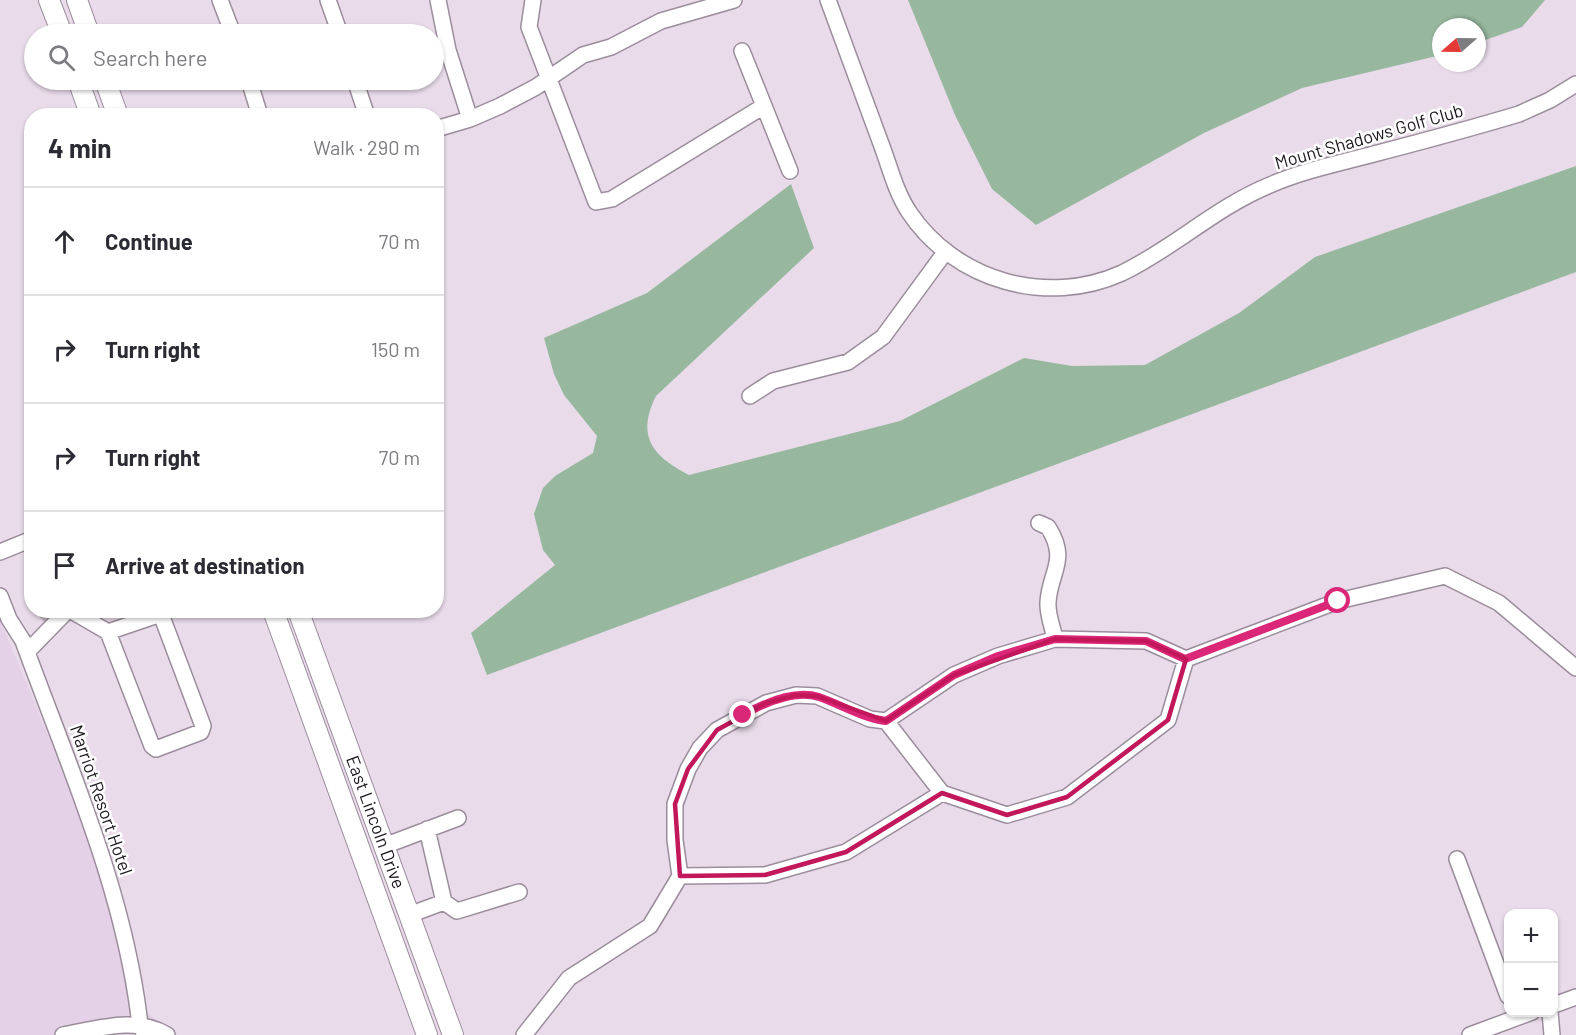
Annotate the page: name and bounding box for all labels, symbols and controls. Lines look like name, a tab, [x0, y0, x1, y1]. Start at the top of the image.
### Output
north arrow	[1432, 18, 1486, 72]
search box	[24, 24, 444, 90]
icon: search	[45, 41, 78, 74]
text: Search here	[93, 44, 207, 70]
street label: Mount Shadows Golf Club	[1272, 99, 1466, 173]
text: 4 min	[48, 132, 112, 163]
text: Walk · 290 m	[313, 135, 420, 159]
icon: ahead	[48, 225, 81, 258]
text: Continue	[105, 228, 193, 254]
text: 70 m	[379, 229, 420, 253]
icon: right	[48, 333, 81, 366]
text: Turn right	[105, 336, 200, 362]
text: 150 m	[371, 337, 420, 361]
icon: right	[48, 441, 81, 474]
text: Turn right	[105, 444, 200, 470]
text: 70 m	[379, 445, 420, 469]
icon: arrive	[48, 549, 81, 582]
text: Arrive at destination	[105, 552, 304, 578]
route start	[1324, 587, 1350, 613]
route end	[729, 701, 755, 727]
street label: Marriot Resort Hotel	[66, 722, 138, 877]
street label: East Lincoln Drive	[342, 752, 411, 892]
map controls	[1504, 909, 1558, 1017]
button: +	[1504, 909, 1558, 963]
button: −	[1504, 963, 1558, 1017]

